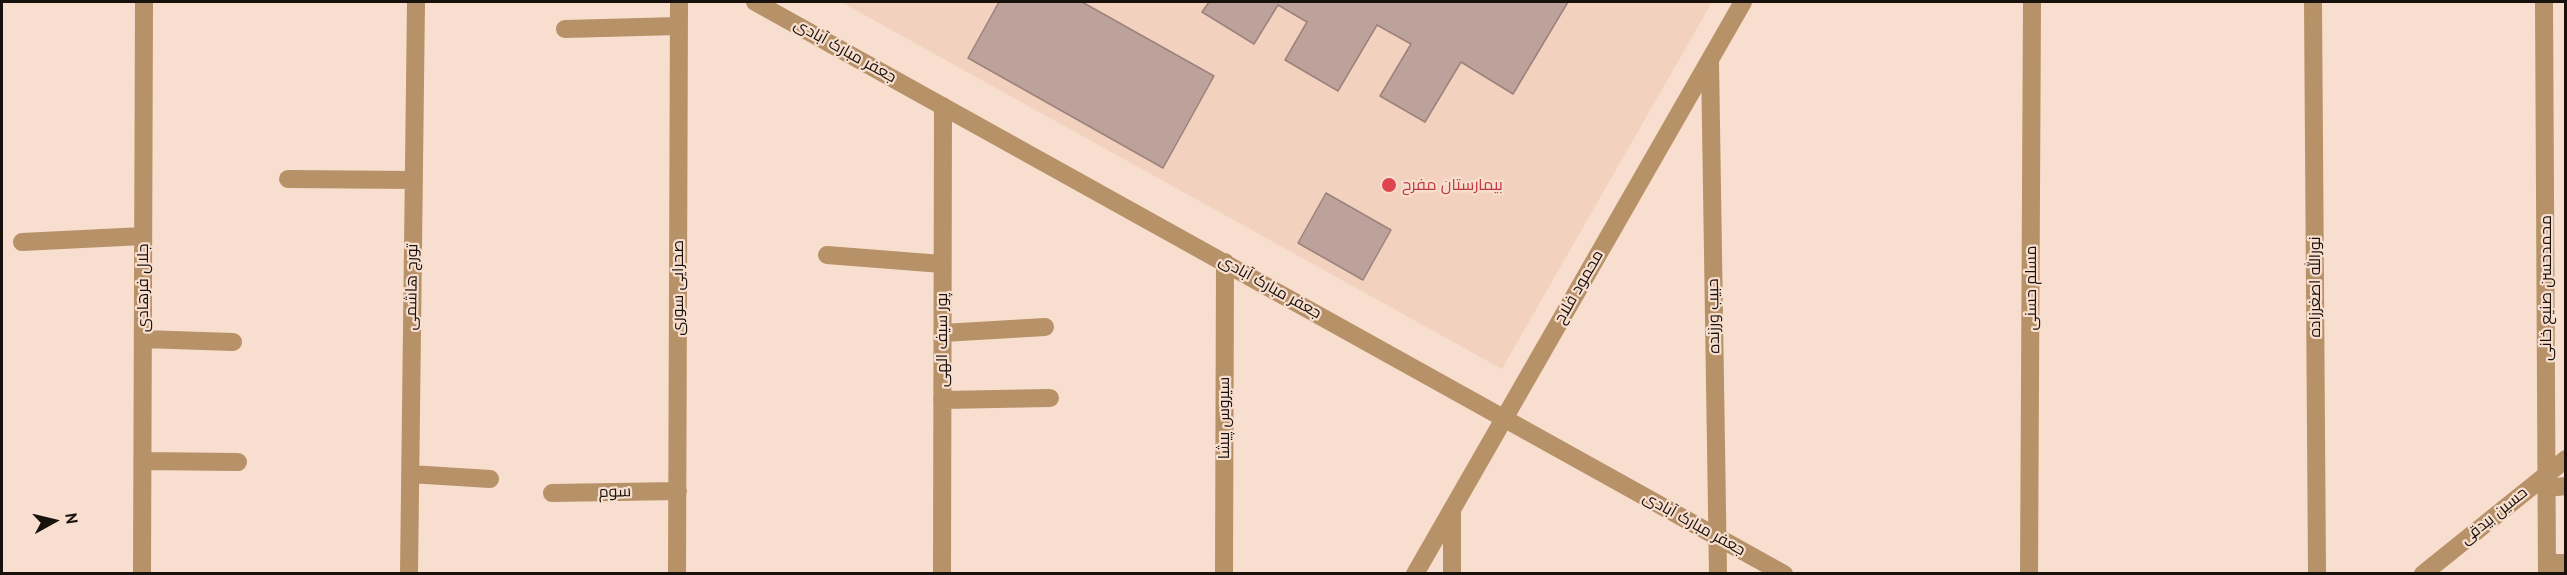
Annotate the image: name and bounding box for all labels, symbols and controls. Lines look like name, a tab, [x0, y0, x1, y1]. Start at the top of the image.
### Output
street label: جعفر مبارک آبادی	[790, 15, 900, 87]
place label: بیمارستان مفرح	[1402, 175, 1503, 195]
marker: بیمارستان مفرح	[1380, 176, 1398, 194]
street label: محمدحسن صنیع خانی	[2536, 215, 2556, 361]
street label: نورالله اصغرزاده	[2305, 236, 2325, 338]
street label: صحرایی سوری	[668, 240, 688, 336]
street label: تورج هاشمی	[402, 243, 422, 331]
street label: جلال فرهادی	[133, 244, 153, 332]
street label: مسلم حسنی	[2021, 245, 2041, 331]
street label: محمود فلاح	[1550, 247, 1608, 327]
street label: جعفر مبارک آبادی	[1215, 251, 1325, 323]
street label: حبیب ورزنده	[1704, 278, 1724, 354]
street label: پور سیف الهی	[932, 293, 952, 387]
street label: سیروس پیشا	[1214, 377, 1234, 459]
street label: سوم	[599, 482, 631, 502]
street label: حسین بیدقی	[2456, 483, 2532, 549]
street label: جعفر مبارک آبادی	[1639, 488, 1749, 560]
north arrow	[24, 491, 84, 551]
text: N	[61, 512, 82, 525]

